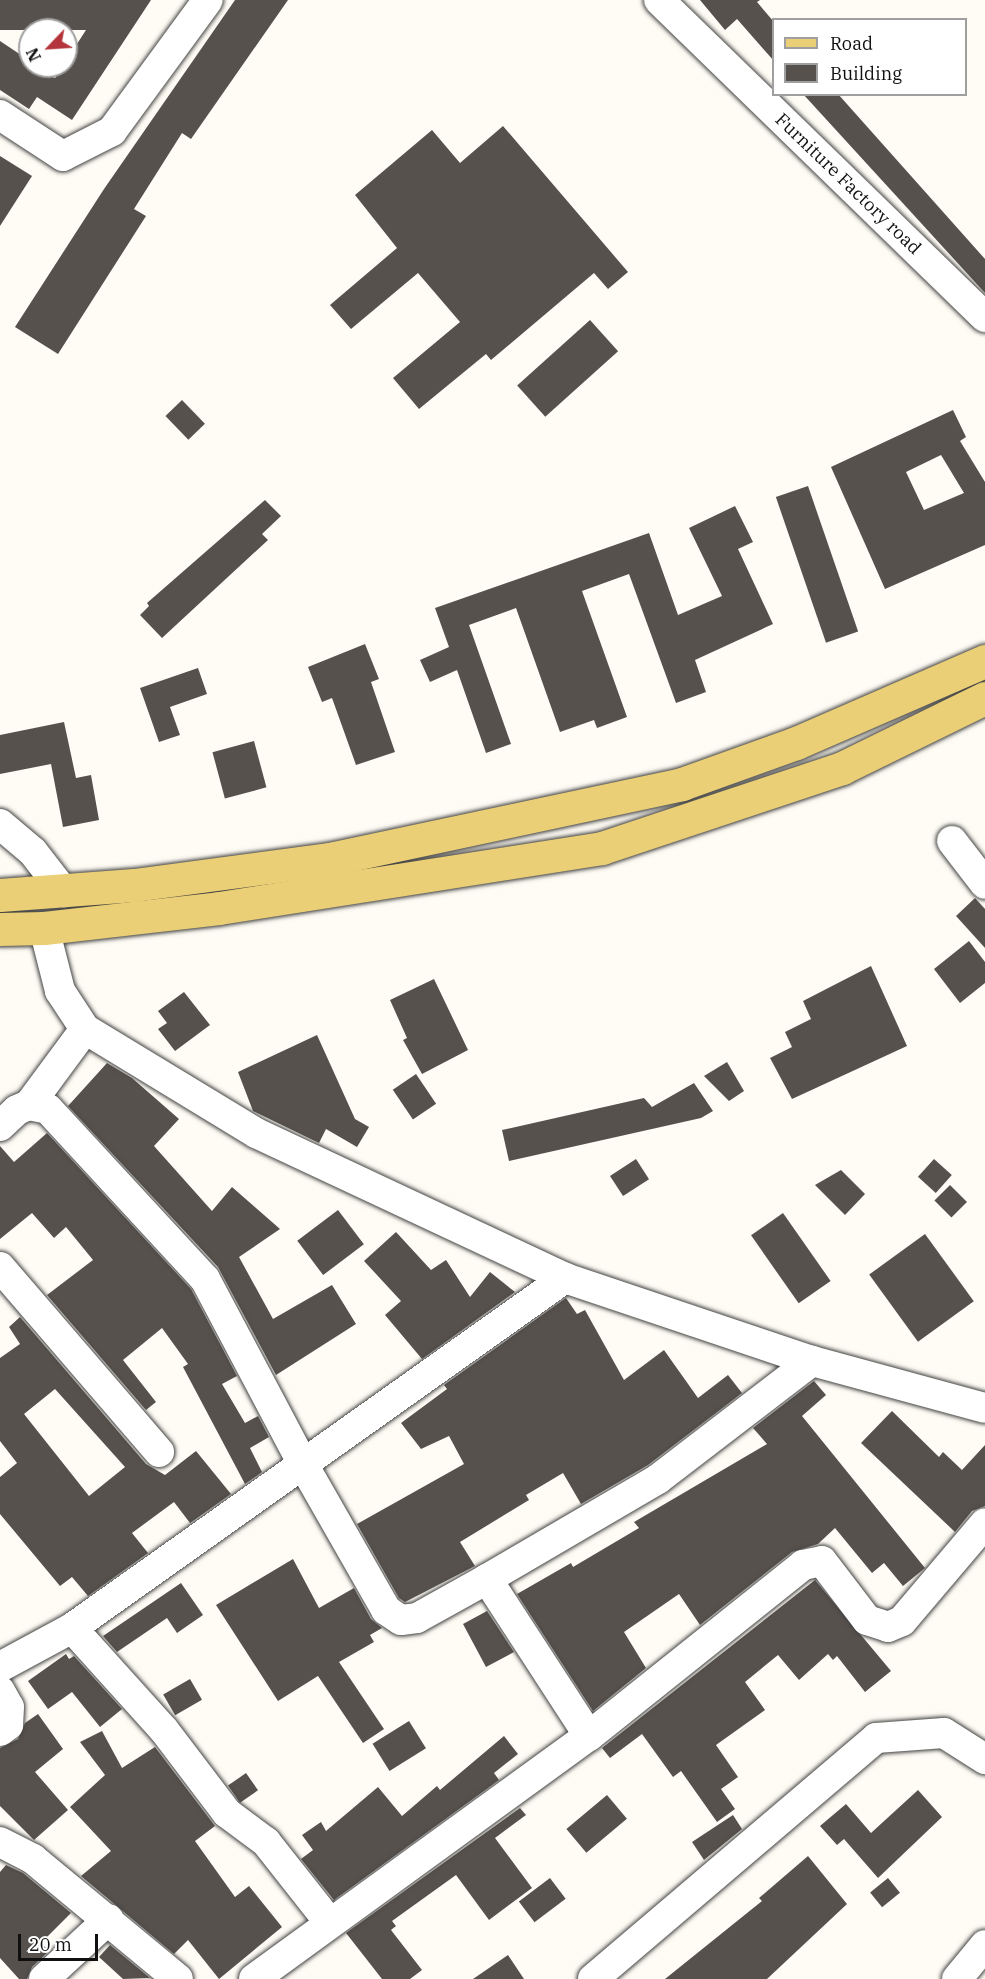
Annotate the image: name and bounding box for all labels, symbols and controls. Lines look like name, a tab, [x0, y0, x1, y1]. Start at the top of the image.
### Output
north arrow	[18, 18, 78, 78]
legend	[772, 18, 967, 96]
text: Road	[830, 32, 873, 55]
text: N	[22, 45, 45, 65]
text: Building	[830, 62, 902, 85]
street label: Furniture Factory road	[771, 109, 925, 259]
scale bar	[21, 1922, 100, 1960]
text: 20 m	[29, 1933, 72, 1956]

